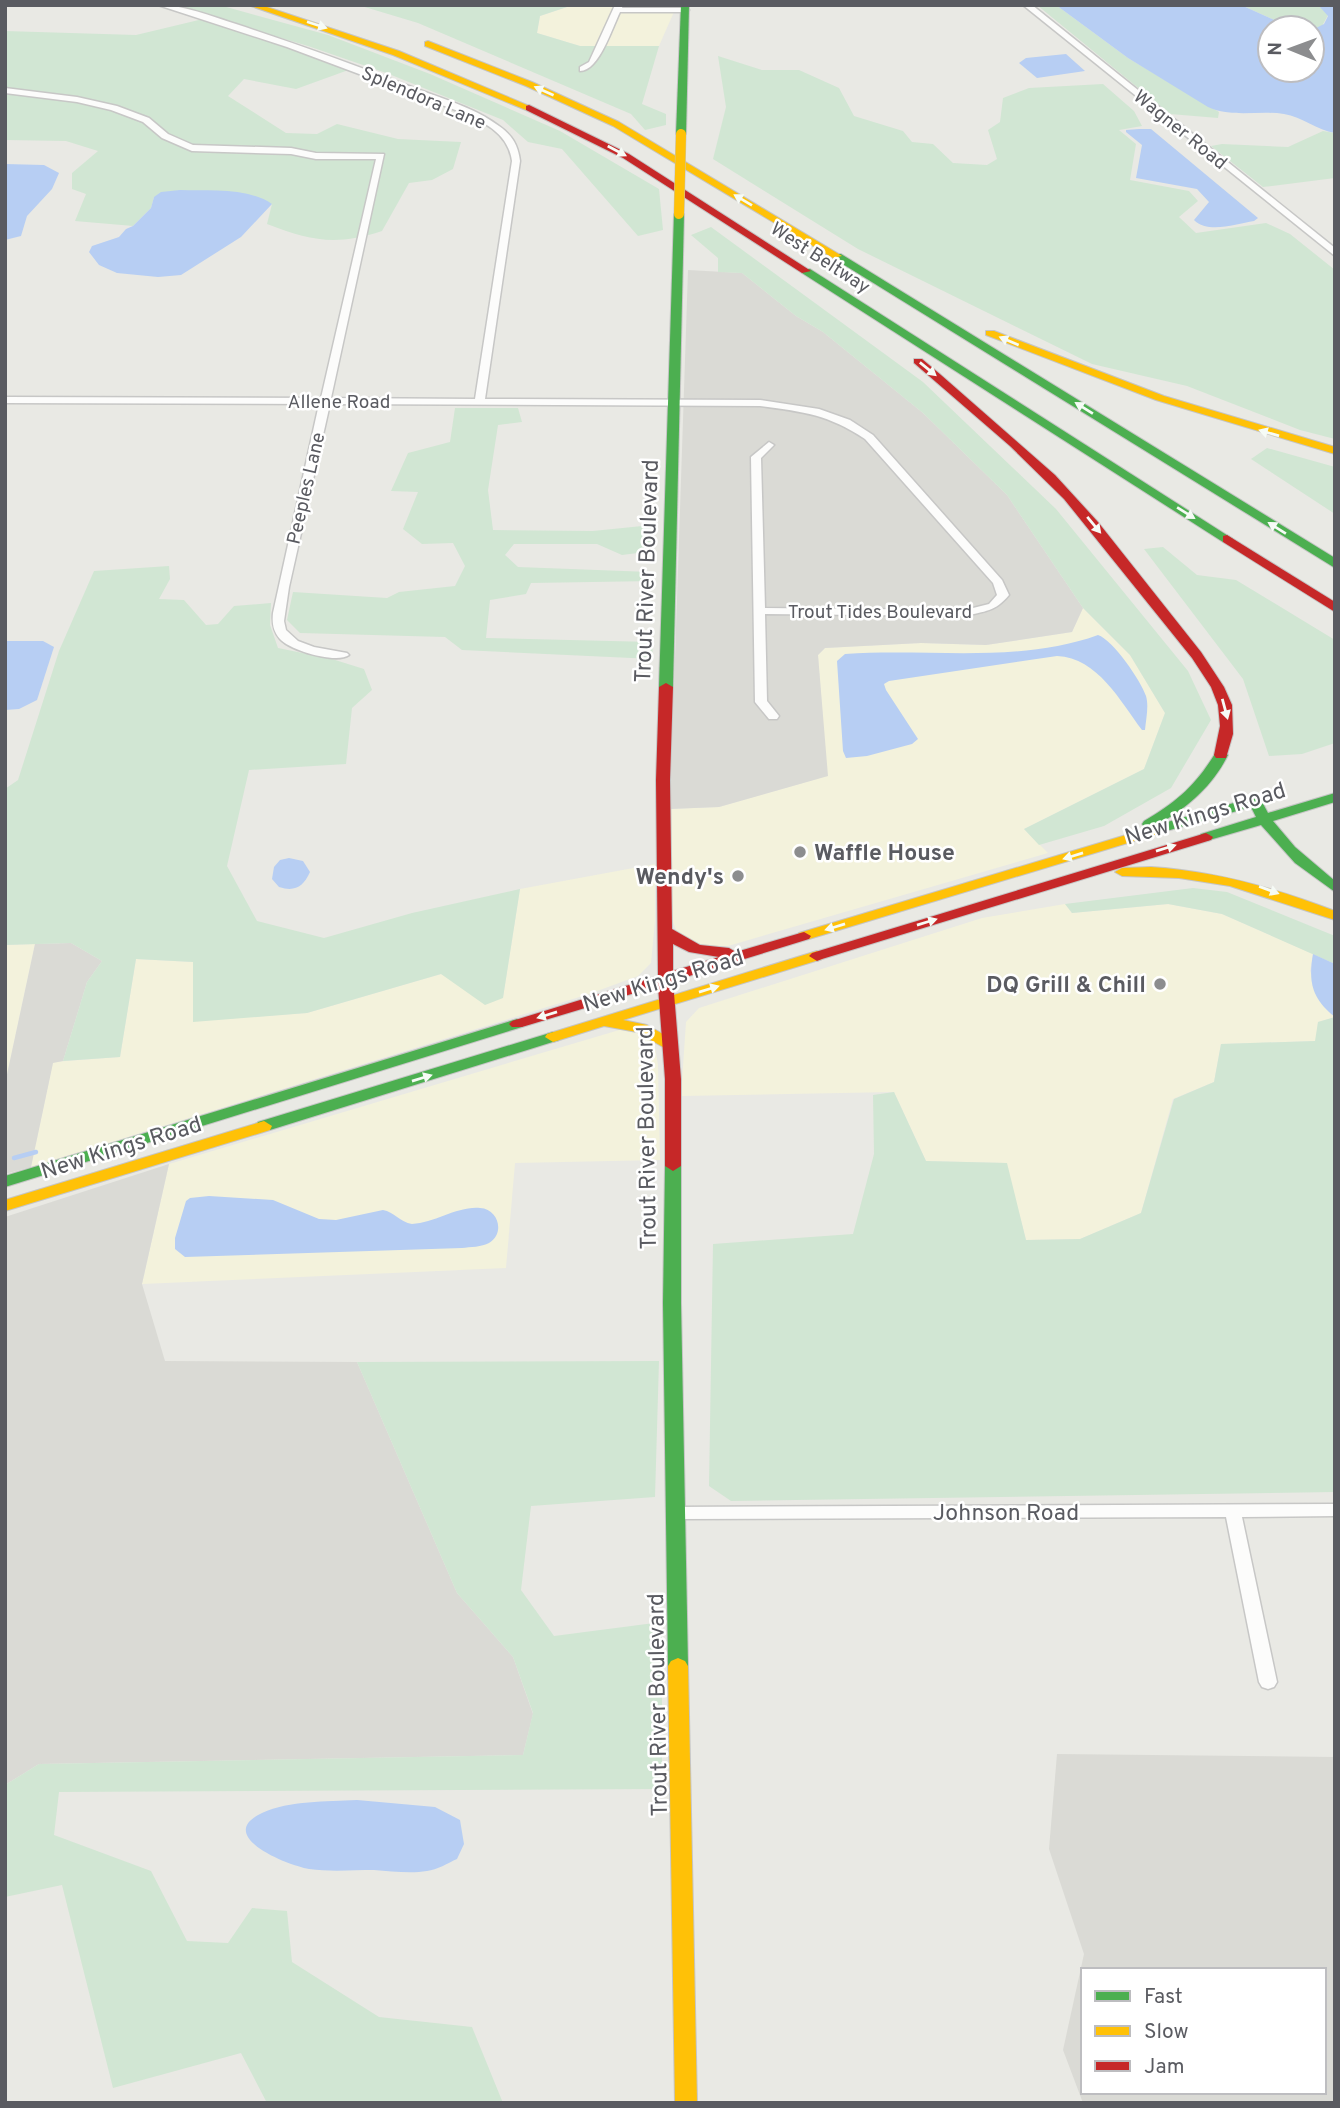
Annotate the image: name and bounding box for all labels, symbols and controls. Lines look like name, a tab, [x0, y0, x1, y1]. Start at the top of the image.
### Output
north arrow	[1256, 14, 1326, 84]
one-way arrow	[307, 20, 328, 31]
text: N	[1264, 42, 1288, 56]
street label: Splendora Lane	[357, 62, 489, 136]
one-way arrow	[534, 85, 554, 97]
street label: Wagner Road	[1128, 85, 1232, 176]
one-way arrow	[607, 145, 627, 157]
one-way arrow	[734, 194, 753, 206]
street label: West Beltway	[766, 218, 874, 300]
one-way arrow	[998, 335, 1019, 346]
one-way arrow	[918, 362, 936, 377]
street label: Allene Road	[288, 391, 390, 415]
one-way arrow	[1074, 401, 1093, 414]
one-way arrow	[1258, 428, 1279, 438]
street label: Peeples Lane	[282, 430, 331, 547]
street label: Trout River Boulevard	[630, 459, 667, 683]
one-way arrow	[1176, 507, 1195, 520]
one-way arrow	[1086, 516, 1101, 533]
one-way arrow	[1267, 522, 1286, 535]
street label: Trout Tides Boulevard	[788, 601, 972, 625]
one-way arrow	[1220, 698, 1231, 720]
street label: New Kings Road	[1122, 777, 1290, 854]
place label: Waffle House	[814, 840, 955, 869]
one-way arrow	[1156, 843, 1177, 853]
marker: Waffle House	[792, 844, 808, 860]
one-way arrow	[1062, 851, 1083, 861]
place label: Wendy's	[636, 864, 724, 893]
marker: Wendy's	[730, 868, 746, 884]
one-way arrow	[1259, 885, 1280, 896]
one-way arrow	[916, 916, 937, 927]
one-way arrow	[824, 923, 845, 933]
street label: New Kings Road	[580, 944, 748, 1021]
place label: DQ Grill & Chill	[986, 972, 1146, 1001]
marker: DQ Grill & Chill	[1152, 976, 1168, 992]
one-way arrow	[699, 984, 720, 994]
one-way arrow	[536, 1010, 557, 1020]
street label: Trout River Boulevard	[632, 1026, 665, 1250]
one-way arrow	[411, 1072, 432, 1083]
street label: New Kings Road	[38, 1111, 206, 1188]
street label: Johnson Road	[933, 1500, 1079, 1529]
street label: Trout River Boulevard	[643, 1593, 676, 1817]
legend	[1081, 1968, 1326, 2094]
text: Fast	[1144, 1984, 1183, 2011]
text: Slow	[1144, 2019, 1189, 2046]
text: Jam	[1144, 2054, 1185, 2081]

